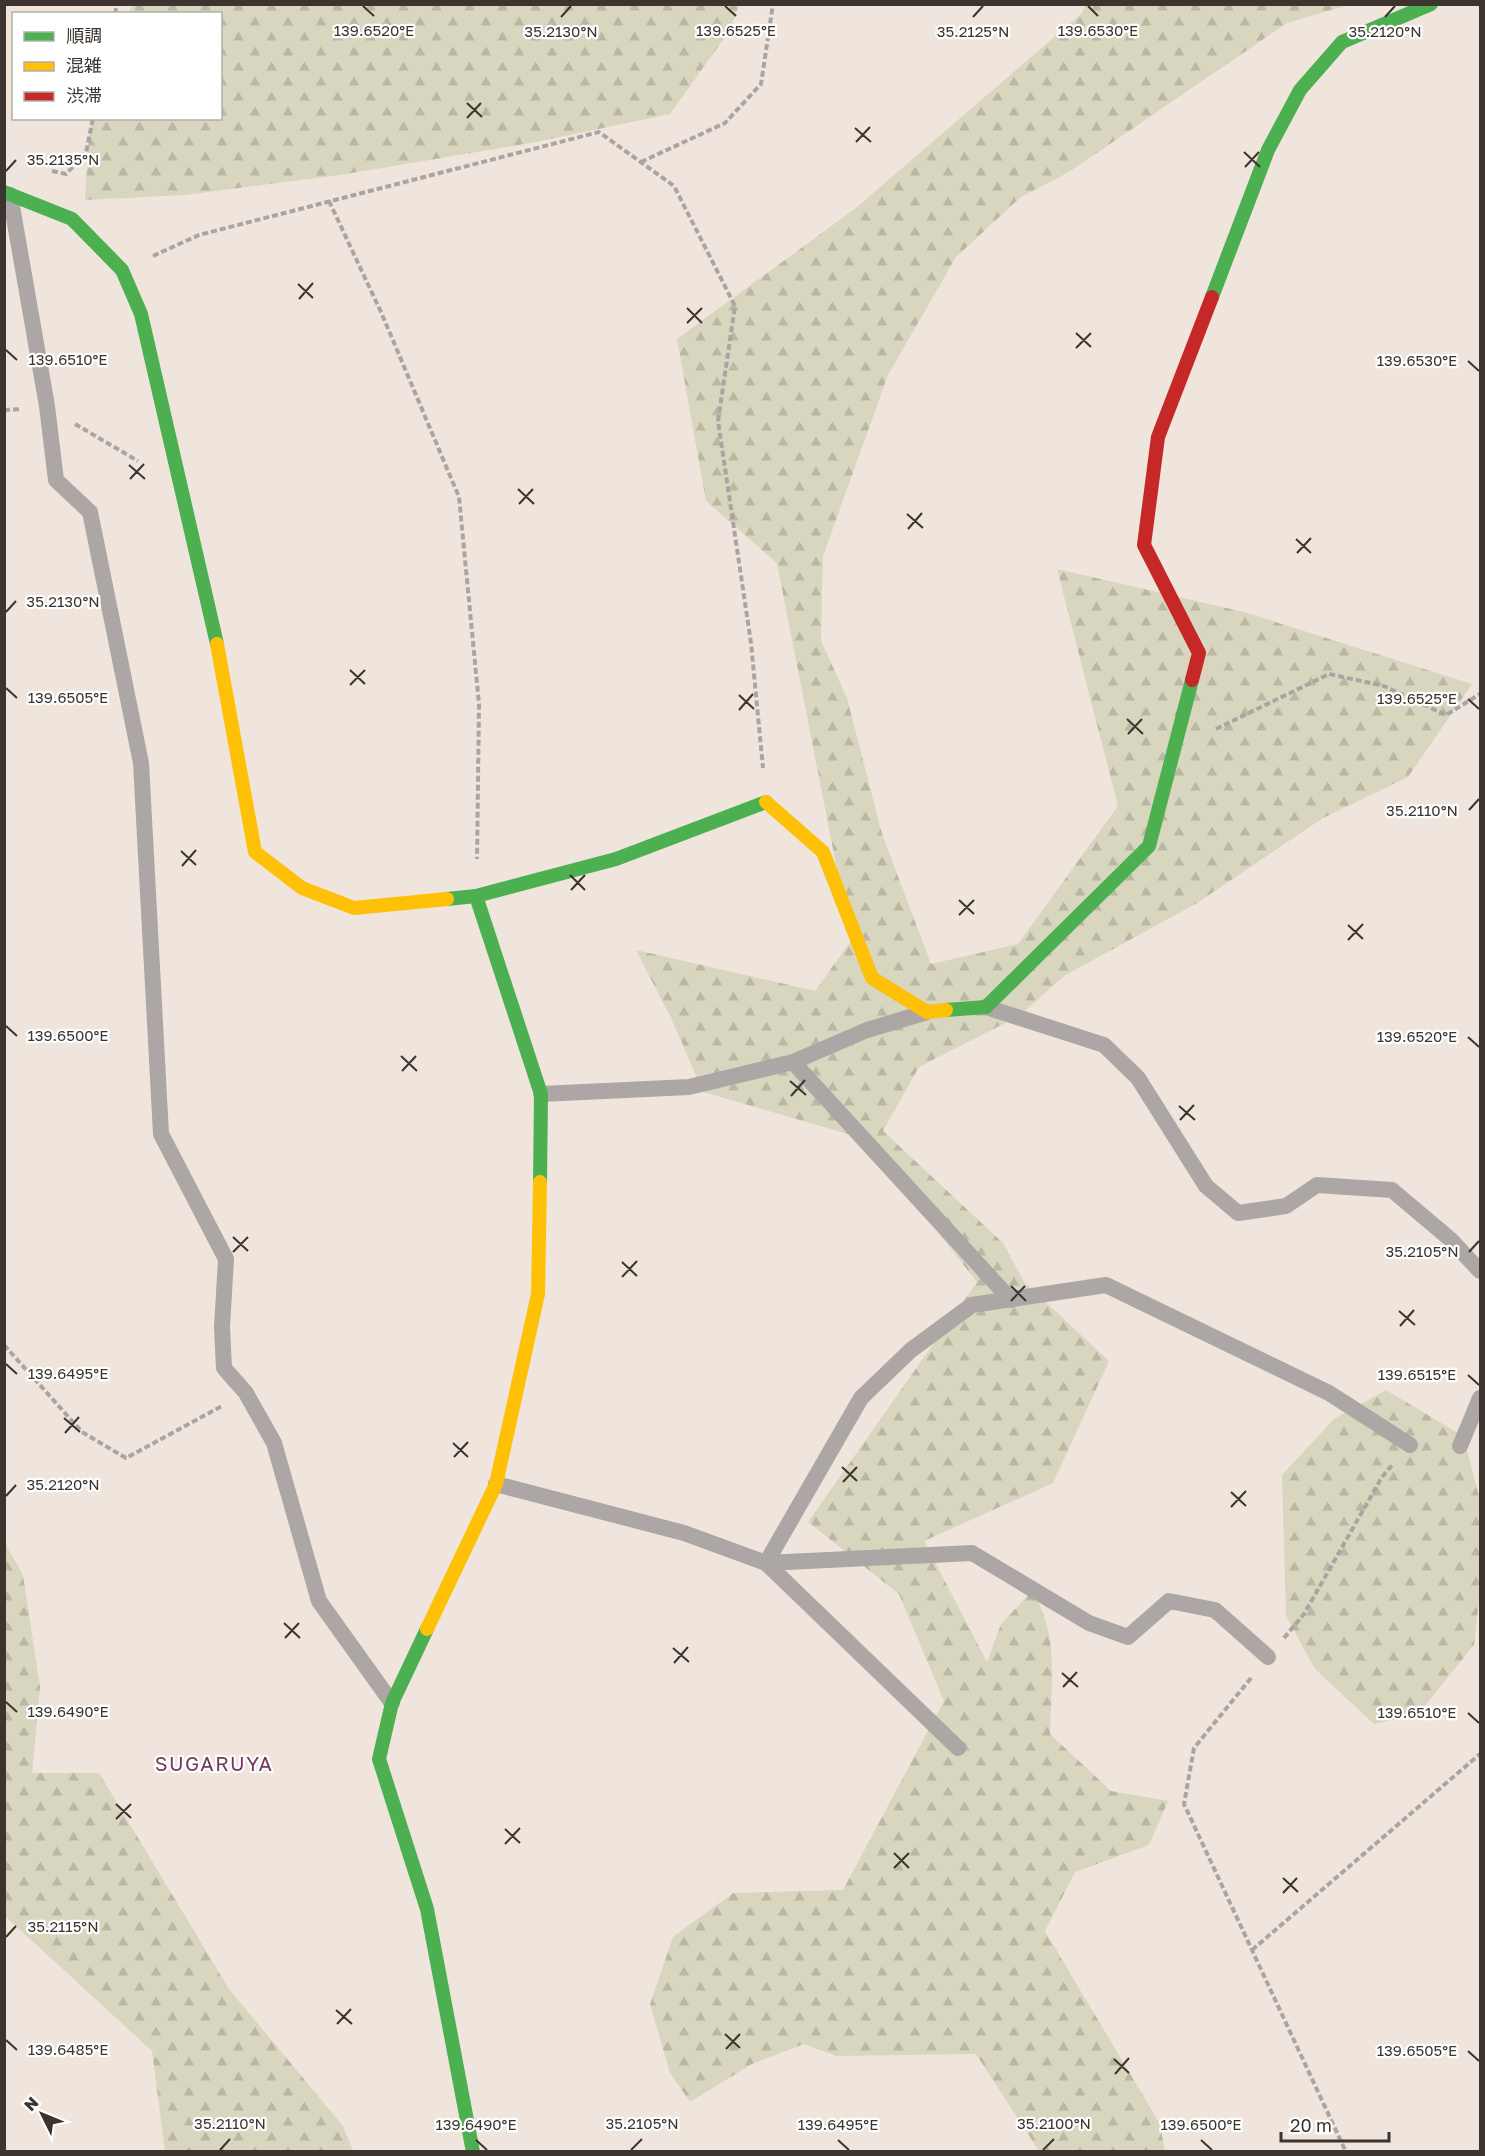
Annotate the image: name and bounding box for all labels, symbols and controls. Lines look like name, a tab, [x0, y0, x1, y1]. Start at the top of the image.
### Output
legend	[12, 12, 222, 120]
text: 139.6520°E	[334, 21, 414, 39]
text: 139.6525°E	[696, 21, 776, 39]
text: 139.6530°E	[1058, 21, 1138, 39]
text: 35.2130°N	[524, 22, 598, 40]
text: 35.2125°N	[937, 22, 1009, 40]
text: 35.2120°N	[1348, 22, 1422, 40]
text: 順調	[66, 24, 102, 46]
text: 混雑	[66, 54, 102, 76]
text: 渋滞	[66, 84, 102, 106]
text: 35.2135°N	[27, 150, 99, 168]
text: 139.6510°E	[29, 350, 107, 368]
text: 139.6530°E	[1377, 351, 1457, 369]
text: 35.2130°N	[26, 592, 100, 610]
text: 139.6505°E	[28, 688, 108, 706]
text: 139.6525°E	[1377, 689, 1457, 707]
text: 35.2110°N	[1386, 801, 1458, 819]
text: 139.6500°E	[27, 1026, 109, 1044]
text: 139.6520°E	[1377, 1027, 1457, 1045]
text: 35.2105°N	[1385, 1242, 1459, 1260]
text: 139.6495°E	[28, 1364, 108, 1382]
text: 139.6515°E	[1378, 1365, 1456, 1383]
text: 35.2120°N	[26, 1475, 100, 1493]
text: 139.6490°E	[27, 1702, 109, 1720]
text: 139.6510°E	[1378, 1703, 1456, 1721]
district label: SUGARUYA	[155, 1751, 273, 1775]
text: 35.2115°N	[27, 1917, 99, 1935]
text: 139.6485°E	[28, 2040, 108, 2058]
text: 139.6505°E	[1377, 2041, 1457, 2059]
north arrow	[12, 2084, 72, 2144]
text: N	[20, 2092, 42, 2115]
scale bar	[1281, 2105, 1389, 2143]
text: 35.2110°N	[194, 2114, 266, 2132]
text: 35.2105°N	[605, 2114, 679, 2132]
text: 35.2100°N	[1017, 2114, 1091, 2132]
text: 20 m	[1290, 2114, 1332, 2136]
text: 139.6490°E	[435, 2115, 517, 2133]
text: 139.6495°E	[798, 2115, 878, 2133]
text: 139.6500°E	[1160, 2115, 1242, 2133]

